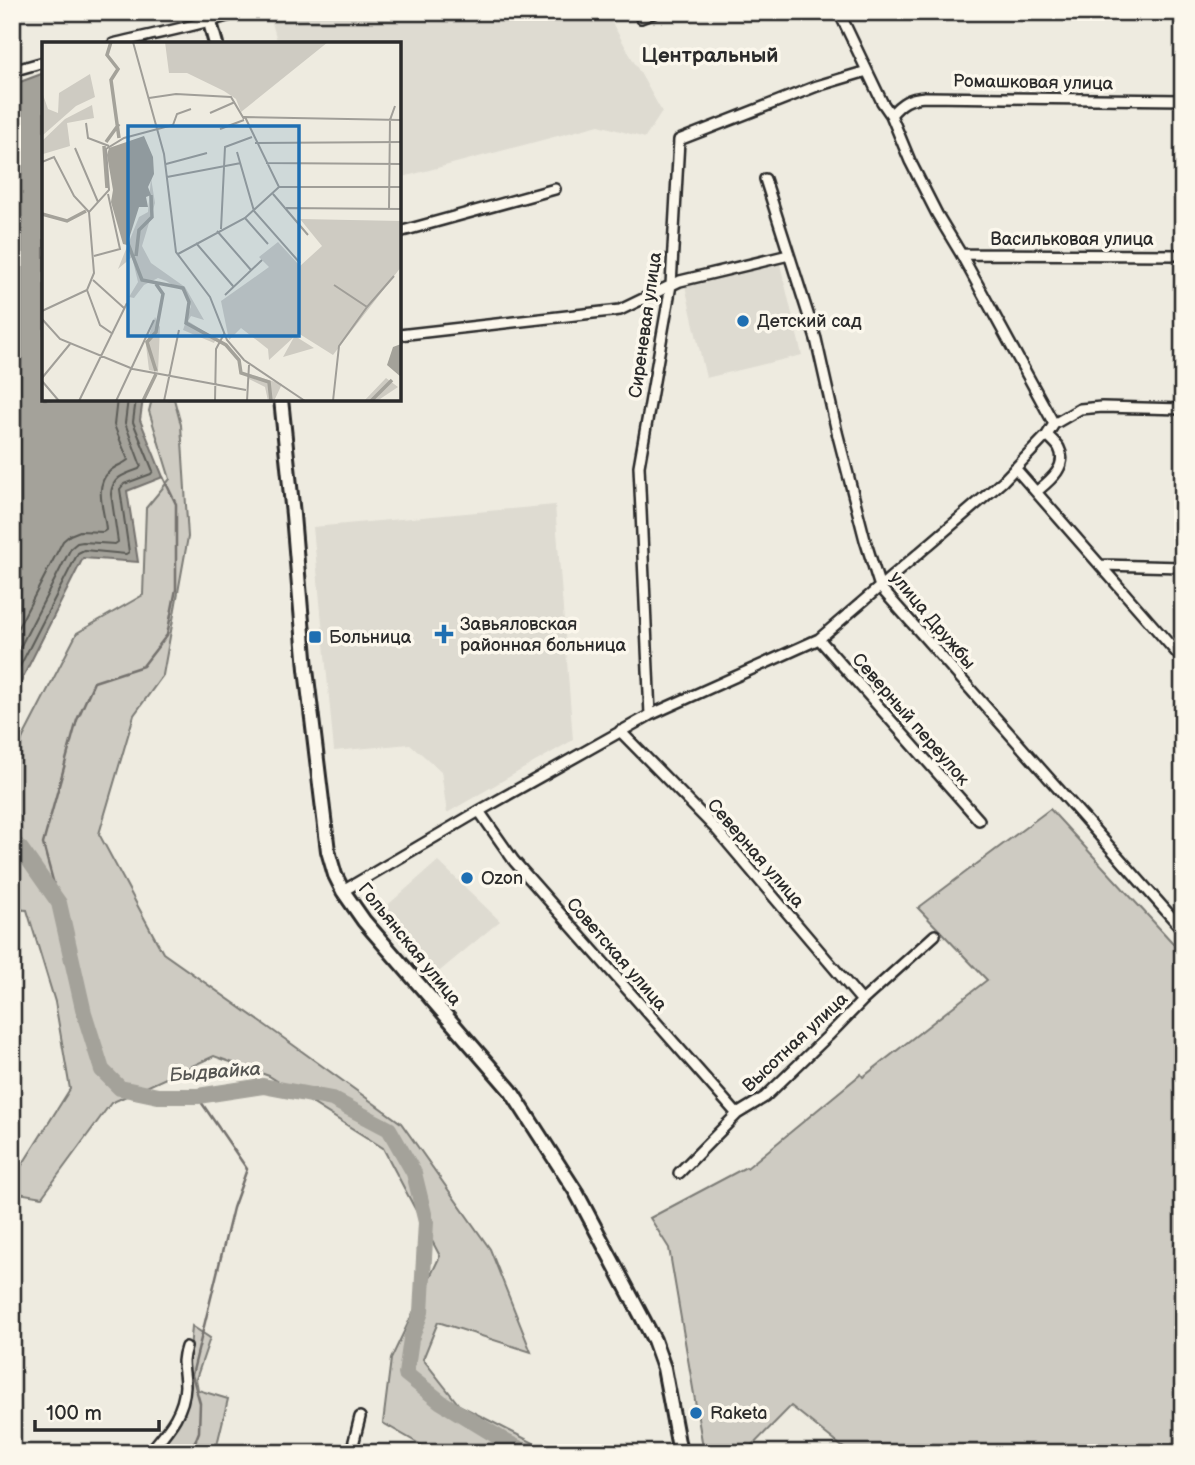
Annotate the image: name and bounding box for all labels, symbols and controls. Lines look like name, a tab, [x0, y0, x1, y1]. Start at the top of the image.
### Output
inset map	[42, 42, 401, 401]
district label: Центральный	[642, 43, 778, 68]
street label: Ромашковая улица	[953, 71, 1114, 94]
street label: Васильковая улица	[990, 229, 1154, 250]
street label: Сиреневая улица	[625, 250, 666, 399]
place label: Детский сад	[757, 311, 862, 332]
marker: Детский сад	[735, 313, 751, 329]
street label: улица Дружбы	[886, 567, 980, 673]
place label: Завьяловская районная больница	[460, 614, 626, 656]
marker: Завьяловская районная больница	[434, 624, 454, 644]
place label: Больница	[329, 627, 412, 648]
marker: Больница	[307, 629, 323, 645]
street label: Северный переулок	[848, 649, 974, 790]
street label: Северная улица	[703, 795, 809, 912]
place label: Ozon	[481, 868, 523, 889]
marker: Ozon	[459, 870, 475, 886]
street label: Гольянская улица	[354, 879, 466, 1010]
street label: Советская улица	[562, 894, 672, 1015]
street label: Высотная улица	[738, 988, 853, 1096]
water label: Быдвайка	[169, 1058, 262, 1087]
scale bar	[35, 1388, 159, 1432]
text: 100 m	[46, 1401, 102, 1426]
place label: Raketa	[710, 1403, 767, 1424]
marker: Raketa	[688, 1405, 704, 1421]

